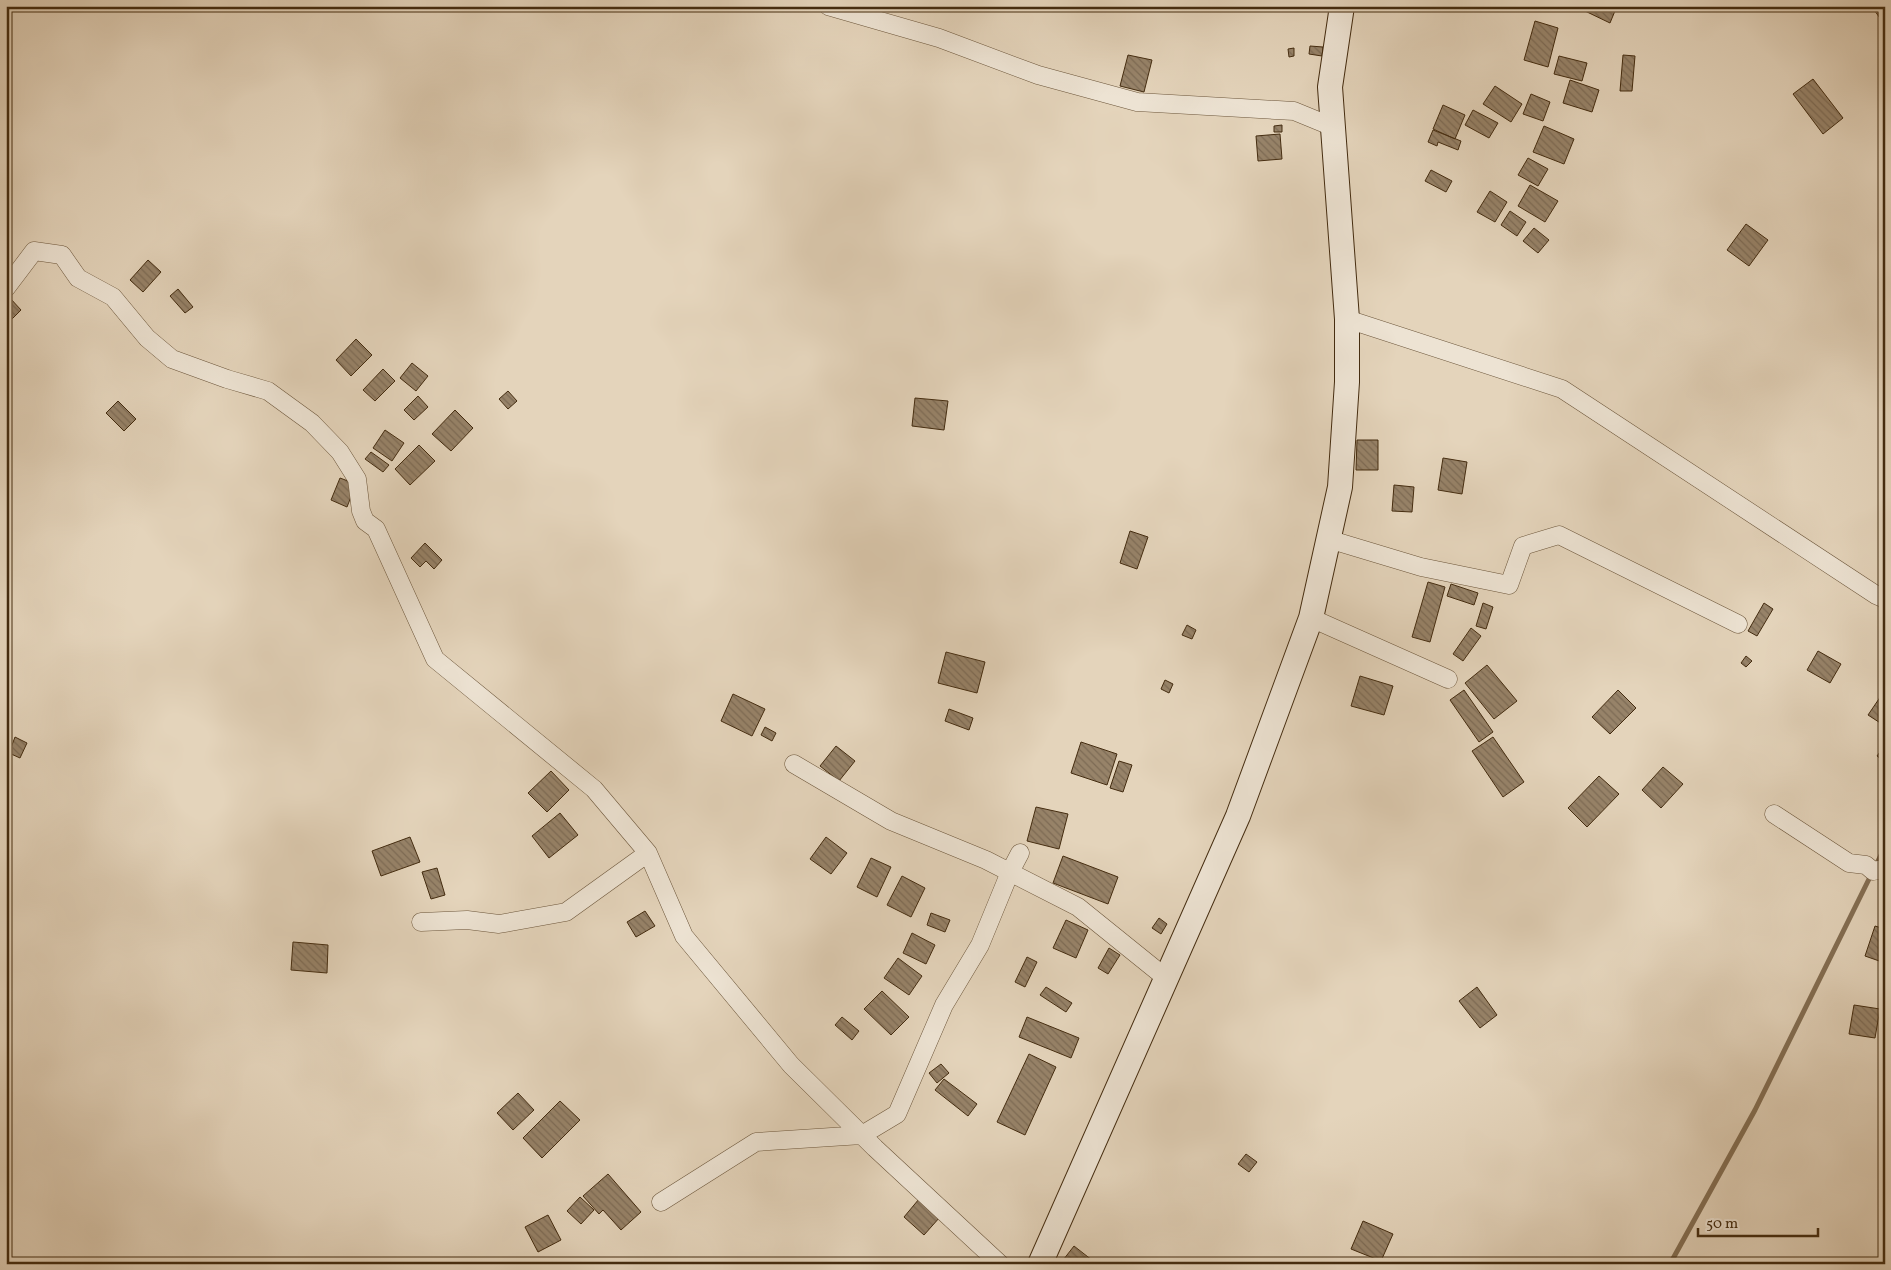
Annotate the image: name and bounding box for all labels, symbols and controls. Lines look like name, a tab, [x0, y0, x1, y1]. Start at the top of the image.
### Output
scale bar	[1698, 1205, 1818, 1237]
text: 50 m	[1706, 1214, 1738, 1235]

